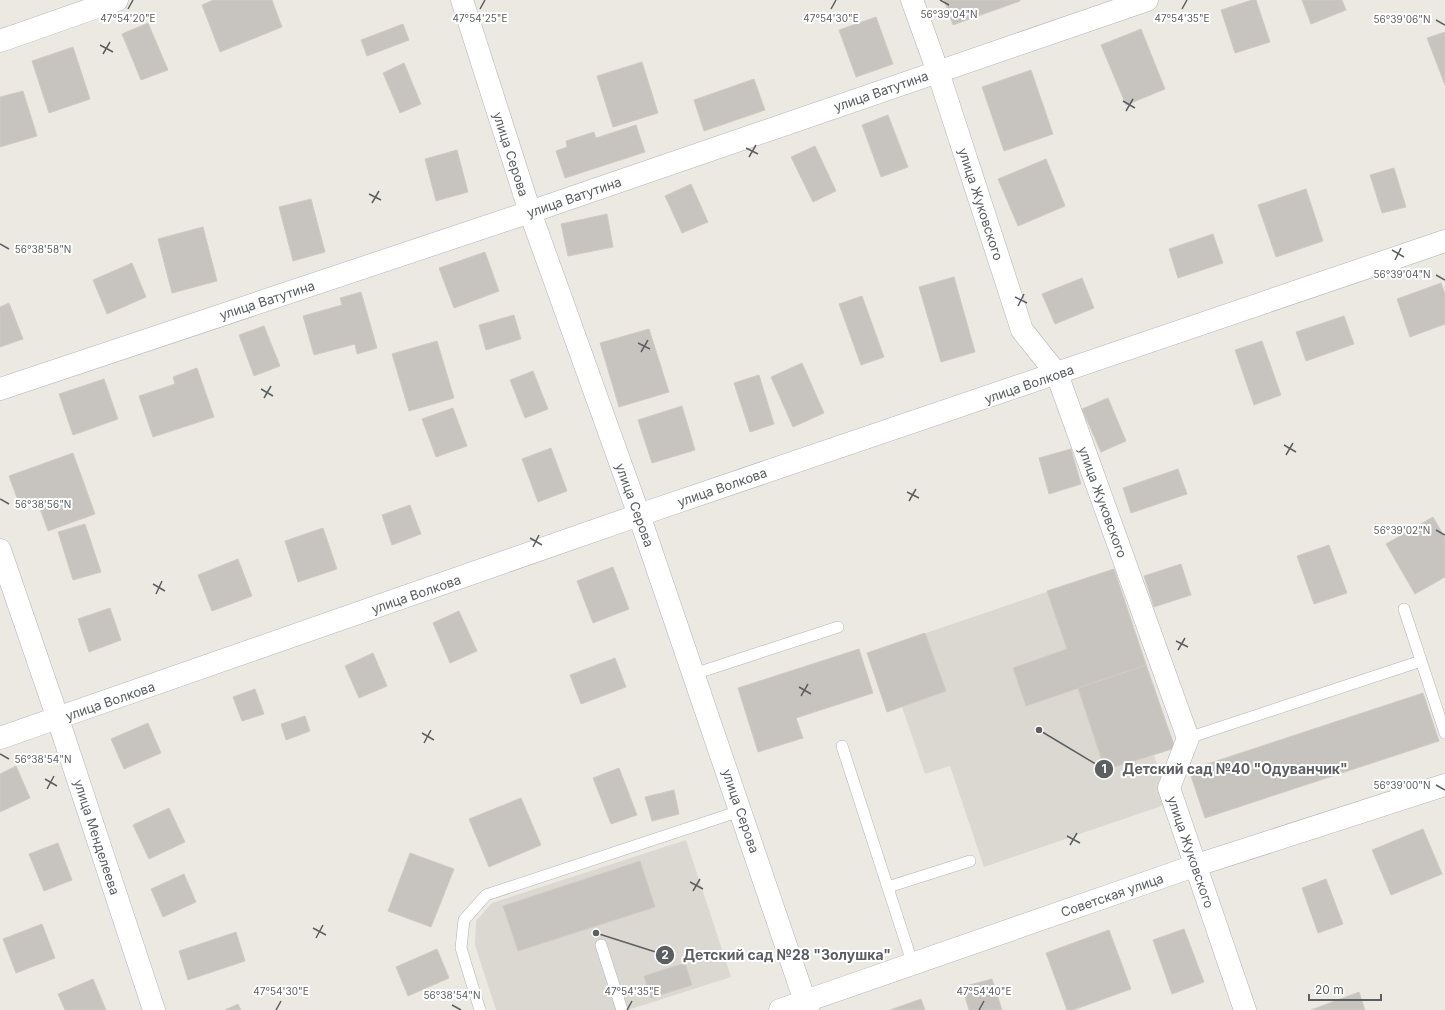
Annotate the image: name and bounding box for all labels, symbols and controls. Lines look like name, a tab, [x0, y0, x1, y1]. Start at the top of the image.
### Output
text: 56°39'04"N	[920, 8, 978, 20]
text: 47°54'20"E	[100, 12, 156, 24]
text: 47°54'25"E	[452, 12, 508, 24]
text: 47°54'30"E	[803, 12, 859, 24]
text: 47°54'35"E	[1154, 12, 1210, 24]
text: 56°39'06"N	[1374, 13, 1430, 25]
street label: улица Ватутина	[832, 67, 930, 115]
street label: улица Серова	[490, 110, 532, 198]
street label: улица Жуковского	[955, 146, 1007, 263]
street label: улица Ватутина	[525, 173, 623, 221]
text: 56°38'58"N	[15, 243, 71, 255]
text: 56°39'04"N	[1373, 268, 1431, 280]
street label: улица Ватутина	[217, 277, 317, 323]
street label: улица Волкова	[982, 361, 1076, 407]
street label: улица Жуковского	[1075, 444, 1131, 560]
street label: улица Серова	[612, 461, 658, 549]
street label: улица Волкова	[675, 464, 769, 510]
text: 56°38'56"N	[15, 498, 71, 510]
text: 56°39'02"N	[1374, 524, 1430, 536]
street label: улица Волкова	[369, 571, 463, 617]
street label: улица Волкова	[63, 678, 157, 724]
text: 56°38'54"N	[15, 753, 71, 765]
callout: Детский сад №40 "Одуванчик"	[1094, 756, 1355, 782]
text: Детский сад №40 "Одуванчик"	[1122, 760, 1348, 777]
text: 1	[1101, 761, 1107, 776]
street label: улица Серова	[719, 767, 763, 855]
street label: улица Менделеева	[71, 777, 123, 897]
text: 56°39'00"N	[1373, 779, 1431, 791]
street label: улица Жуковского	[1164, 794, 1218, 910]
street label: Советская улица	[1059, 870, 1165, 920]
callout: Детский сад №28 "Золушка"	[655, 942, 899, 968]
text: Детский сад №28 "Золушка"	[683, 946, 891, 963]
text: 2	[661, 947, 669, 962]
scale bar	[1309, 976, 1381, 1002]
text: 20 m	[1315, 982, 1344, 997]
text: 47°54'30"E	[253, 985, 309, 997]
text: 47°54'35"E	[604, 985, 660, 997]
text: 47°54'40"E	[956, 985, 1012, 997]
text: 56°38'54"N	[424, 989, 480, 1001]

